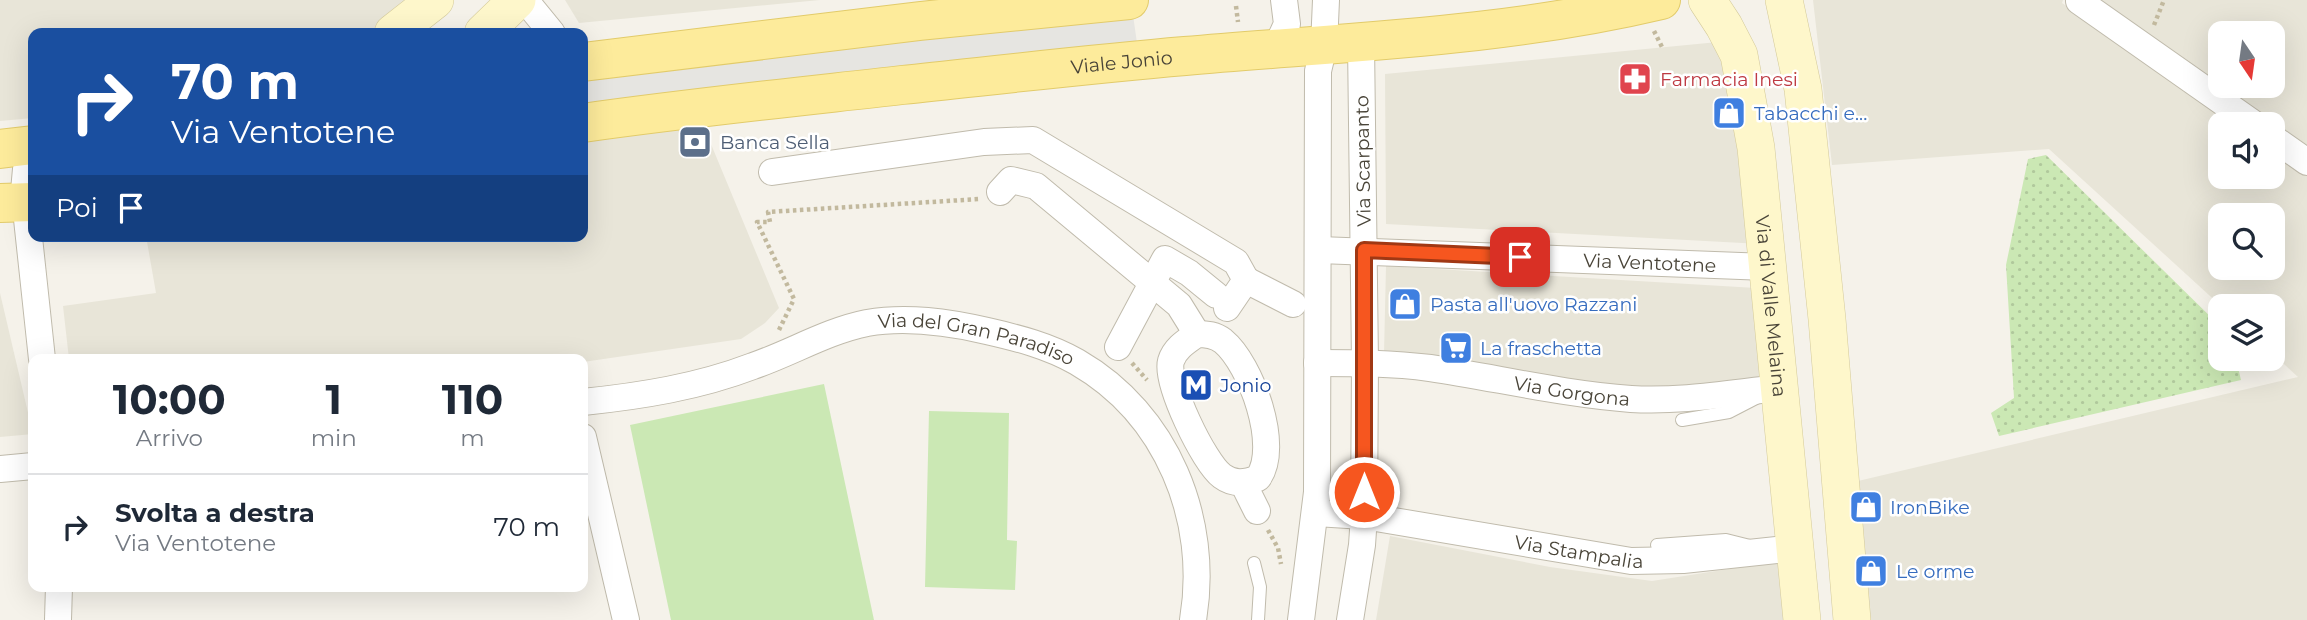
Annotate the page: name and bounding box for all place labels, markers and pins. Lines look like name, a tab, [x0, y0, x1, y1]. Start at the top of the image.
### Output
pharmacy icon: Farmacia Inesi	[1616, 60, 1654, 98]
place label: Farmacia Inesi	[1660, 68, 1798, 91]
shop icon: Tabacchi e...	[1710, 94, 1748, 132]
place label: Tabacchi e...	[1754, 102, 1867, 125]
bank icon: Banca Sella	[676, 123, 714, 161]
place label: Banca Sella	[720, 131, 830, 154]
pin	[1490, 227, 1550, 287]
shop icon: Pasta all'uovo Razzani	[1386, 285, 1424, 323]
place label: Pasta all'uovo Razzani	[1430, 293, 1637, 316]
supermarket icon: La fraschetta	[1437, 329, 1475, 367]
place label: La fraschetta	[1480, 337, 1602, 360]
metro station icon: Jonio	[1177, 366, 1215, 404]
place label: Jonio	[1219, 374, 1271, 397]
shop icon: IronBike	[1847, 488, 1885, 526]
place label: IronBike	[1890, 496, 1970, 519]
shop icon: Le orme	[1852, 552, 1890, 590]
place label: Le orme	[1896, 560, 1975, 583]

